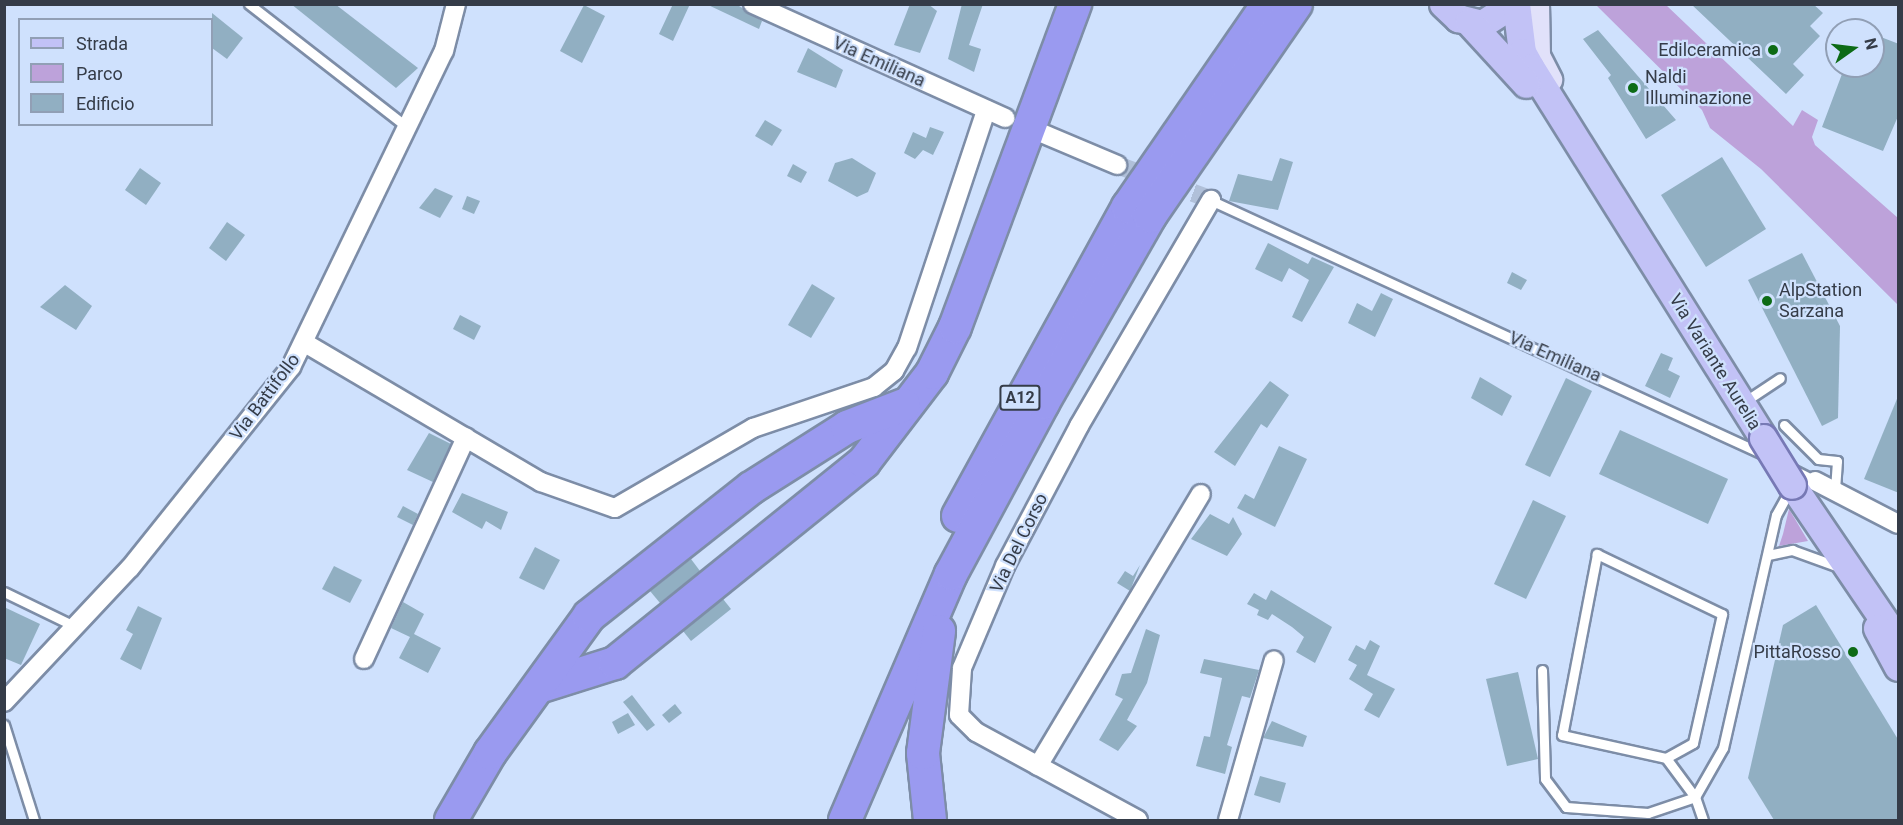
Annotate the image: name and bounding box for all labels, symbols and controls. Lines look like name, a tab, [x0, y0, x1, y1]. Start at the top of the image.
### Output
legend	[18, 18, 213, 126]
north arrow	[1825, 18, 1885, 78]
street label: Via Emiliana	[829, 32, 929, 92]
text: Strada	[76, 33, 128, 54]
text: N	[1860, 36, 1882, 52]
place label: Edilceramica	[1658, 39, 1761, 61]
marker: Edilceramica	[1766, 43, 1780, 57]
text: Parco	[76, 63, 123, 84]
place label: Naldi Illuminazione	[1645, 67, 1752, 110]
marker: Naldi Illuminazione	[1626, 81, 1640, 95]
text: Edificio	[76, 93, 135, 114]
place label: AlpStation Sarzana	[1779, 280, 1862, 322]
street label: Via Variante Aurelia	[1664, 290, 1766, 434]
marker: AlpStation Sarzana	[1760, 294, 1774, 308]
street label: Via Emiliana	[1505, 327, 1605, 387]
street label: Via Battifollo	[225, 349, 305, 445]
road number: A12	[999, 385, 1041, 411]
street label: Via Del Corso	[986, 490, 1052, 596]
place label: PittaRosso	[1753, 641, 1841, 663]
marker: PittaRosso	[1846, 645, 1860, 659]

